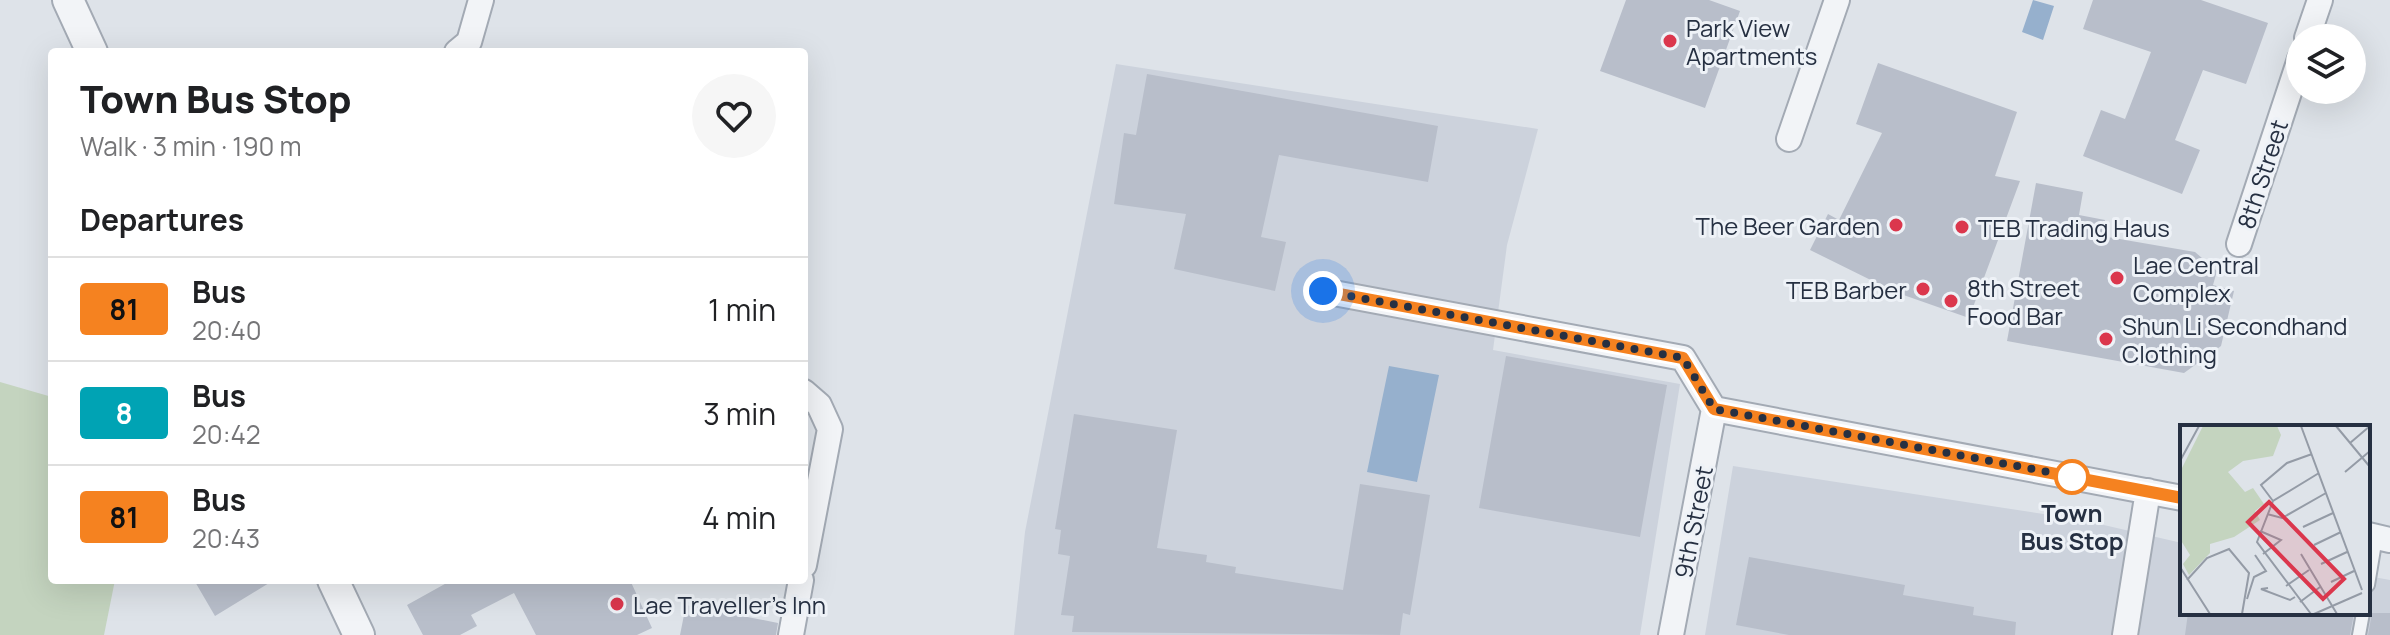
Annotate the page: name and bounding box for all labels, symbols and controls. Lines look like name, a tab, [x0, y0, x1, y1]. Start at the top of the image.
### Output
place label: Park View Apartments	[1686, 11, 1817, 72]
map controls	[2286, 24, 2366, 104]
button: layers	[2286, 24, 2366, 104]
marker: Park View Apartments	[1661, 32, 1679, 50]
text: Town Bus Stop	[80, 72, 351, 124]
button: heart	[692, 74, 776, 158]
street label: 8th Street	[2229, 115, 2295, 233]
text: Walk · 3 min · 190 m	[80, 128, 302, 164]
text: Departures	[80, 199, 244, 240]
place label: The Beer Garden	[1696, 209, 1880, 242]
place label: TEB Trading Haus	[1978, 211, 2170, 244]
marker: The Beer Garden	[1887, 216, 1905, 234]
marker: TEB Trading Haus	[1953, 218, 1971, 236]
place label: Lae Central Complex	[2133, 248, 2259, 309]
marker: Lae Central Complex	[2108, 269, 2126, 287]
text: Bus	[192, 271, 246, 312]
your location	[1303, 271, 1343, 311]
place label: 8th Street Food Bar	[1967, 271, 2080, 332]
place label: TEB Barber	[1786, 273, 1907, 306]
marker: TEB Barber	[1914, 280, 1932, 298]
text: 1 min	[708, 289, 776, 330]
text: 81	[109, 290, 139, 328]
marker: 8th Street Food Bar	[1942, 292, 1960, 310]
place label: Shun Li Secondhand Clothing	[2122, 309, 2347, 370]
text: 20:40	[192, 312, 262, 348]
marker: Shun Li Secondhand Clothing	[2097, 330, 2115, 348]
text: Bus	[192, 375, 246, 416]
text: 3 min	[703, 393, 776, 434]
text: 8	[115, 394, 133, 432]
text: 20:42	[192, 416, 261, 452]
inset map	[2180, 425, 2370, 615]
marker: Town Bus Stop	[2055, 460, 2089, 494]
street label: 9th Street	[1666, 463, 1720, 581]
text: Bus	[192, 479, 246, 520]
place label: Town Bus Stop	[2020, 496, 2124, 557]
text: 4 min	[702, 497, 776, 538]
text: 81	[109, 498, 139, 536]
text: 20:43	[192, 520, 260, 556]
place label: Lae Traveller's Inn	[633, 588, 826, 621]
marker: Lae Traveller's Inn	[608, 595, 626, 613]

